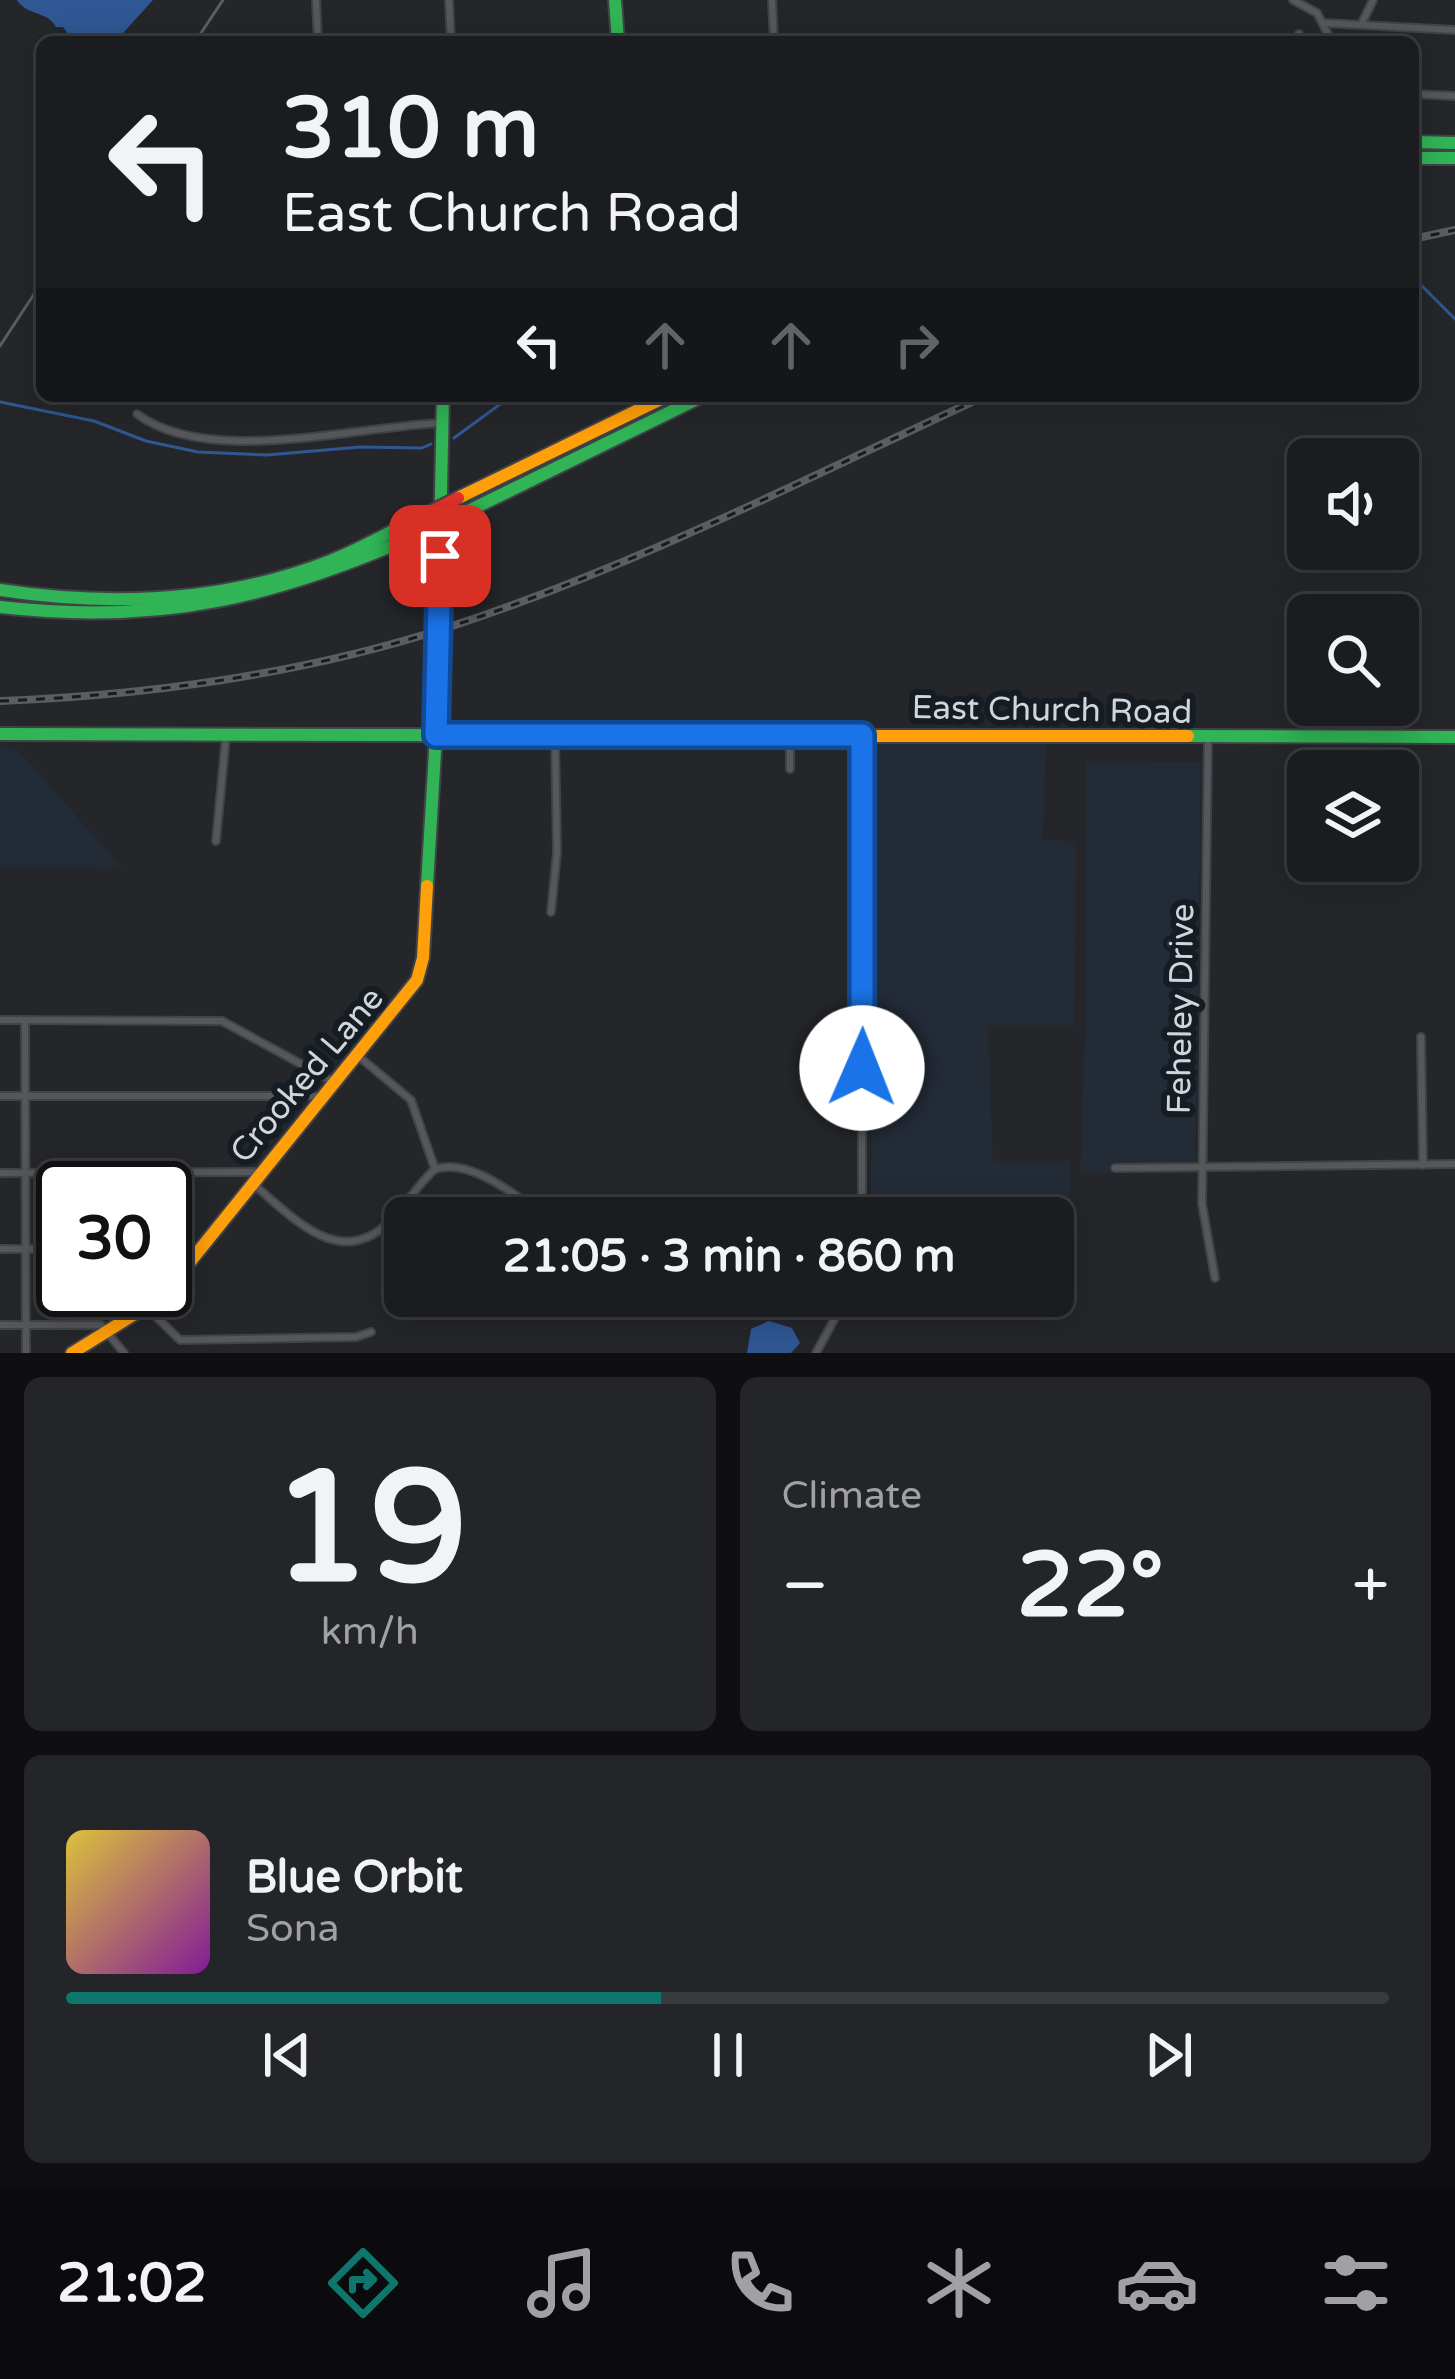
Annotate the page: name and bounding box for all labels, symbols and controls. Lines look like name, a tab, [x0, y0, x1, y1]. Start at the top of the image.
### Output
text: 310 m	[282, 79, 539, 180]
icon: left	[84, 84, 240, 240]
text: East Church Road	[282, 181, 741, 246]
icon: left	[506, 312, 572, 378]
icon: ahead	[632, 312, 698, 378]
icon: ahead	[758, 312, 824, 378]
icon: right	[884, 312, 950, 378]
map controls	[1287, 438, 1419, 882]
button: sound	[1287, 438, 1419, 570]
pin	[389, 505, 491, 607]
icon: arrive	[407, 523, 473, 589]
button: search	[1287, 594, 1419, 726]
street label: East Church Road	[911, 688, 1193, 732]
button: layers	[1287, 750, 1419, 882]
street label: Feheley Drive	[1160, 903, 1202, 1115]
street label: Crooked Lane	[222, 979, 392, 1171]
position arrow	[799, 1005, 925, 1131]
speed limit sign: 30	[36, 1161, 192, 1317]
text: 21:05 · 3 min · 860 m	[503, 1230, 955, 1284]
text: 19	[272, 1436, 468, 1624]
text: Climate	[782, 1472, 922, 1519]
text: 22°	[1017, 1532, 1164, 1641]
text: −	[782, 1546, 829, 1626]
text: +	[1352, 1546, 1389, 1626]
text: km/h	[321, 1608, 419, 1655]
text: Blue Orbit	[246, 1851, 463, 1905]
text: Sona	[246, 1905, 339, 1952]
icon: previous	[254, 2022, 320, 2088]
icon: pause	[695, 2022, 761, 2088]
icon: next	[1136, 2022, 1202, 2088]
icon: directions	[321, 2241, 405, 2325]
icon: music	[520, 2241, 604, 2325]
icon: phone	[718, 2241, 802, 2325]
icon: climate	[917, 2241, 1001, 2325]
icon: car	[1115, 2241, 1199, 2325]
icon: filters	[1314, 2241, 1398, 2325]
text: 21:02	[57, 2251, 207, 2316]

